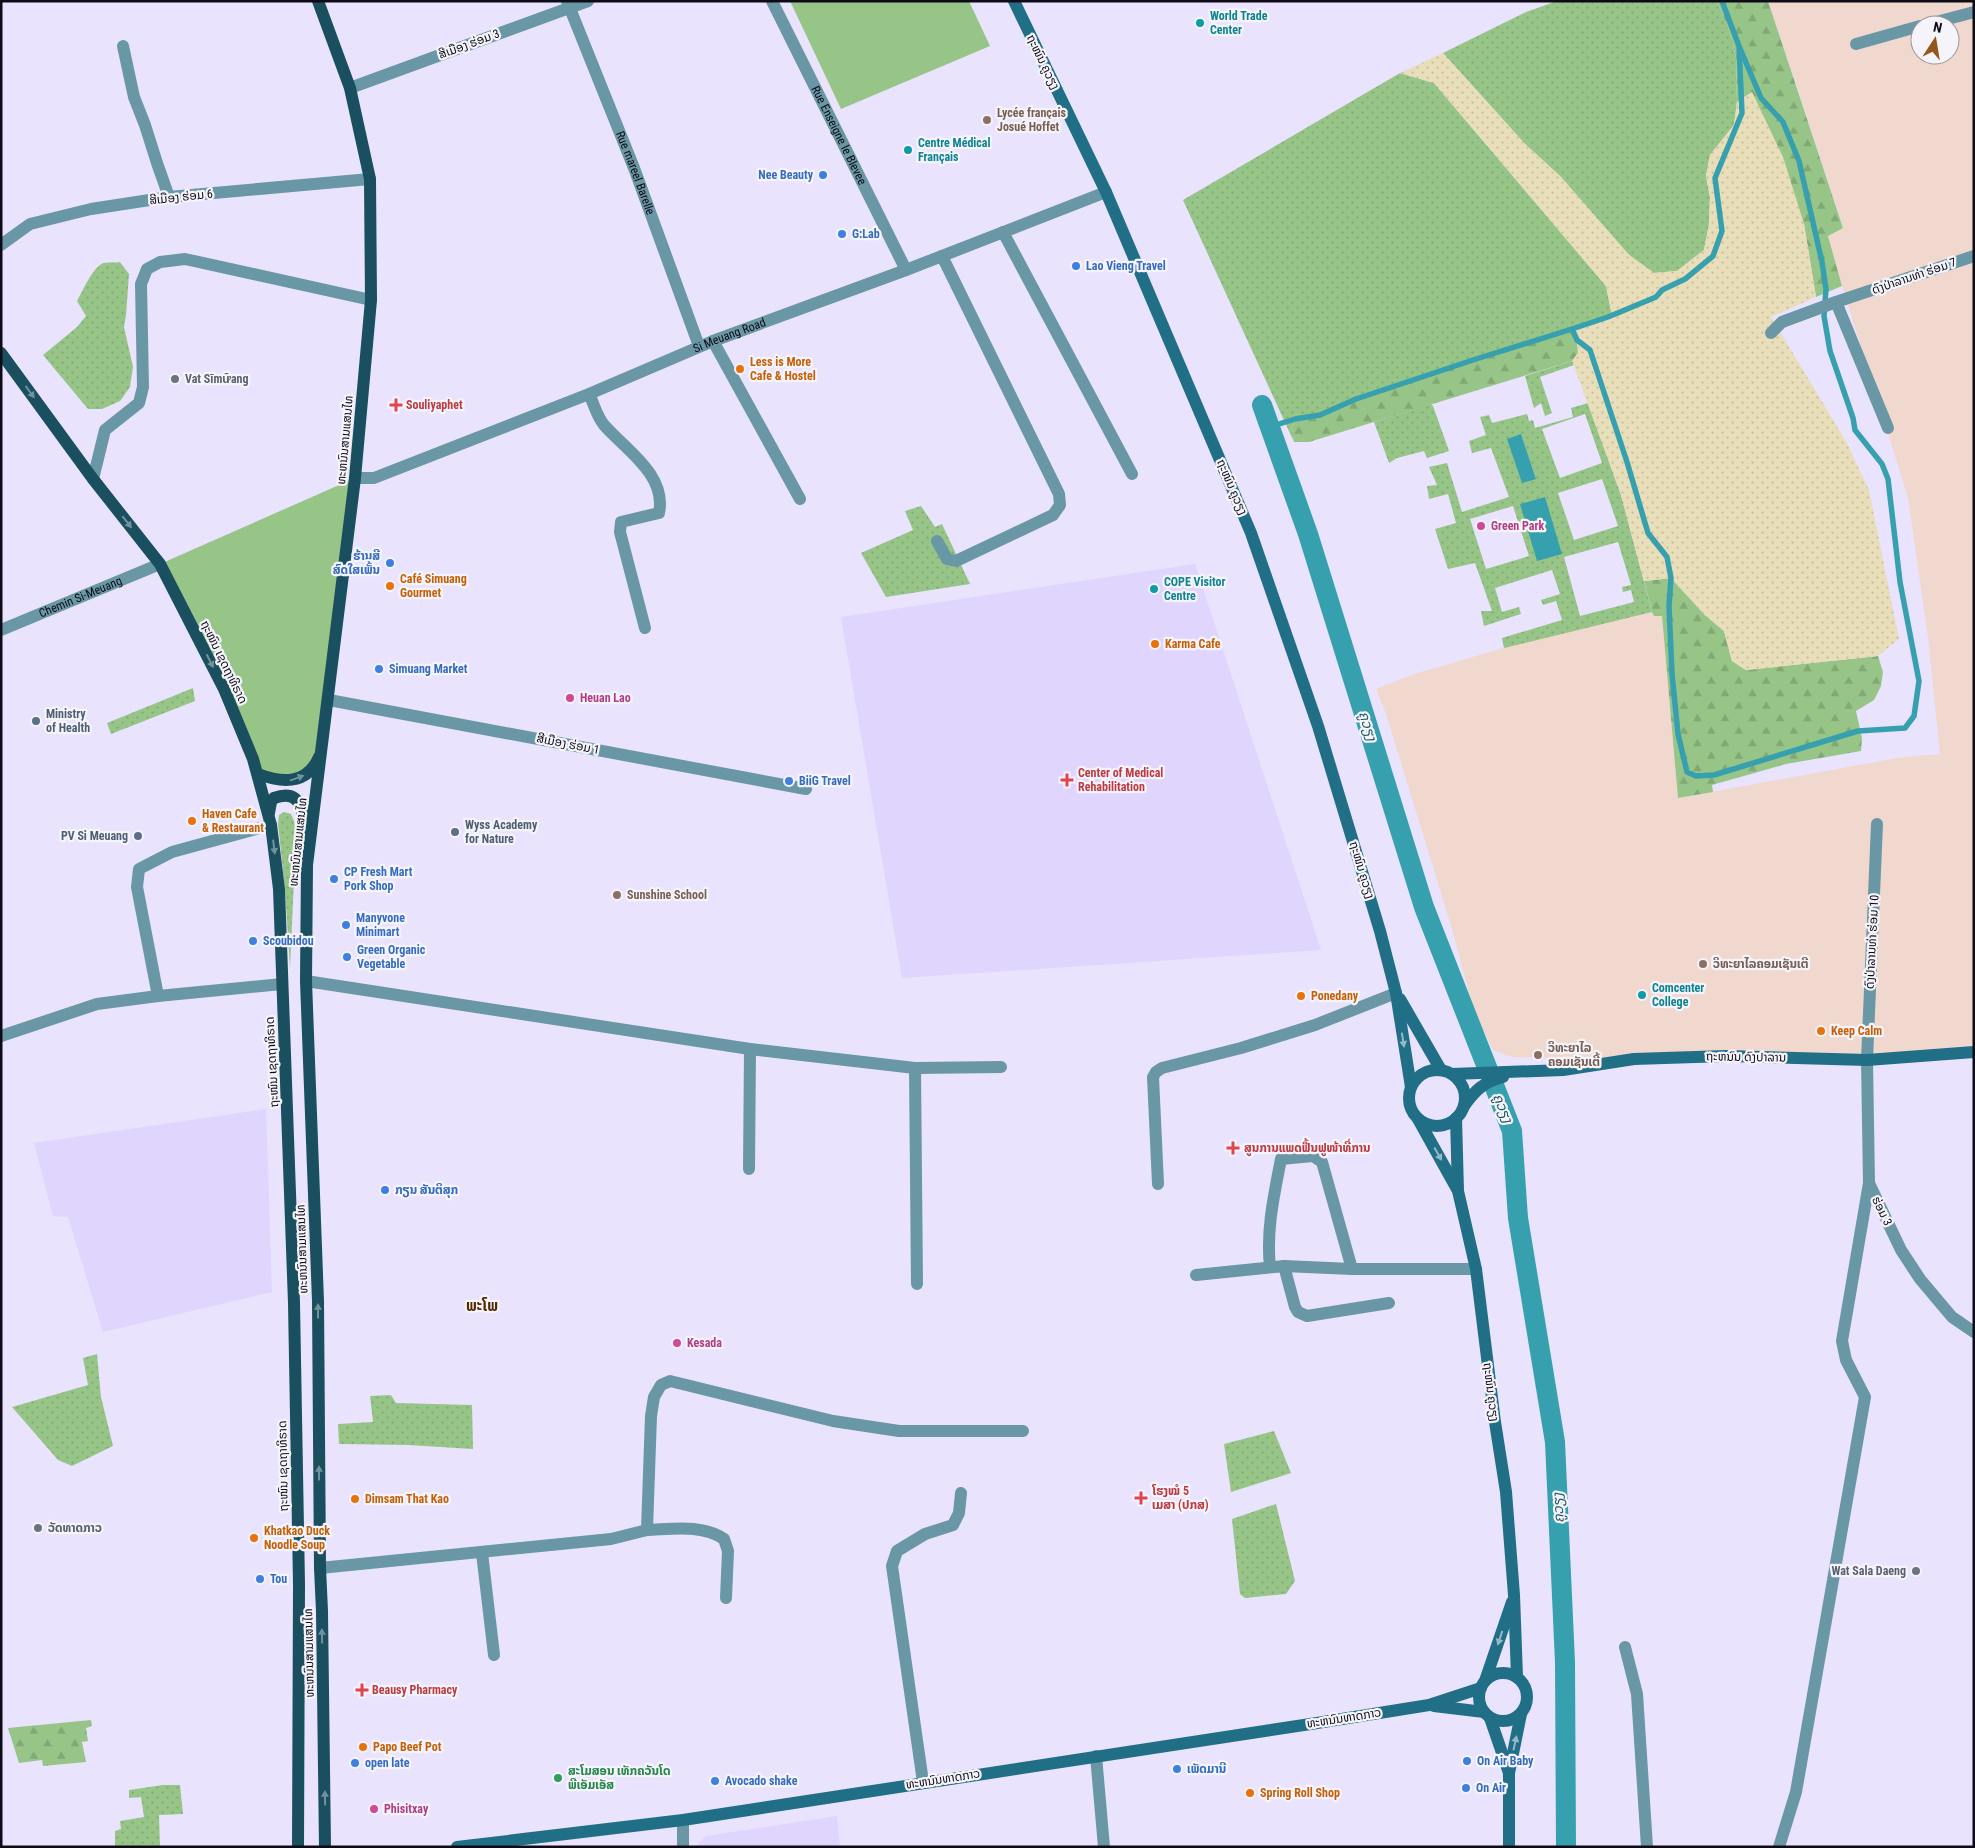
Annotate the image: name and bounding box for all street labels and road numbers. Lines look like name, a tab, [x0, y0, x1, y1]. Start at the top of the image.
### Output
street label: ສີເມືອງ ຮ່ອມ 3	[437, 26, 501, 61]
street label: ຖະໜົນ ຄູວຽງ	[1023, 32, 1062, 92]
street label: Rue Enseigne le Blevee	[808, 83, 870, 187]
street label: Rue mareel Barelle	[613, 129, 658, 217]
street label: ສີເມືອງ ຮ່ອມ 6	[149, 187, 214, 207]
street label: ດົງປ່າລານທ່າ ຮ່ອມ 7	[1870, 255, 1958, 297]
street label: Si Meuang Road	[691, 315, 768, 356]
street label: ທະຫນົນສາມແສນໄທ	[334, 395, 356, 485]
street label: ຖະໜົນ ຄູວຽງ	[1213, 457, 1250, 517]
street label: Chemin Si-Meuang	[37, 574, 124, 620]
street label: ຖະໜົນ ເຊດຖາທິຣາດ	[198, 618, 250, 706]
street label: ສີເມືອງ ຮ່ອມ 1	[535, 731, 601, 757]
street label: ທະຫນົນສາມແສນໄທ	[286, 797, 310, 887]
street label: ຖະໜົນ ຄູວຽງ	[1346, 840, 1377, 901]
street label: ດົງປ່າລານທ່າ ຮ່ອມ 10	[1863, 895, 1881, 989]
street label: ຖະໜົນ ເຊດຖາທິຣາດ	[263, 1016, 281, 1108]
street label: ຖະຫນົນ ດົງປາລານ	[1706, 1049, 1786, 1065]
street label: ຮ່ອມ 3	[1869, 1194, 1895, 1228]
street label: ທະຫນົນສາມແສນໄທ	[293, 1204, 311, 1294]
street label: ຖະໜົນ ຄູວຽງ	[1479, 1362, 1502, 1422]
street label: ຖະໜົນ ເຊດຖາທິຣາດ	[275, 1420, 291, 1512]
street label: ທະຫນົນສາມແສນໄທ	[301, 1608, 317, 1698]
street label: ທະຫນົນທາດກາວ	[1306, 1705, 1382, 1731]
street label: ທະຫນົນທາດກາວ	[905, 1766, 981, 1792]

